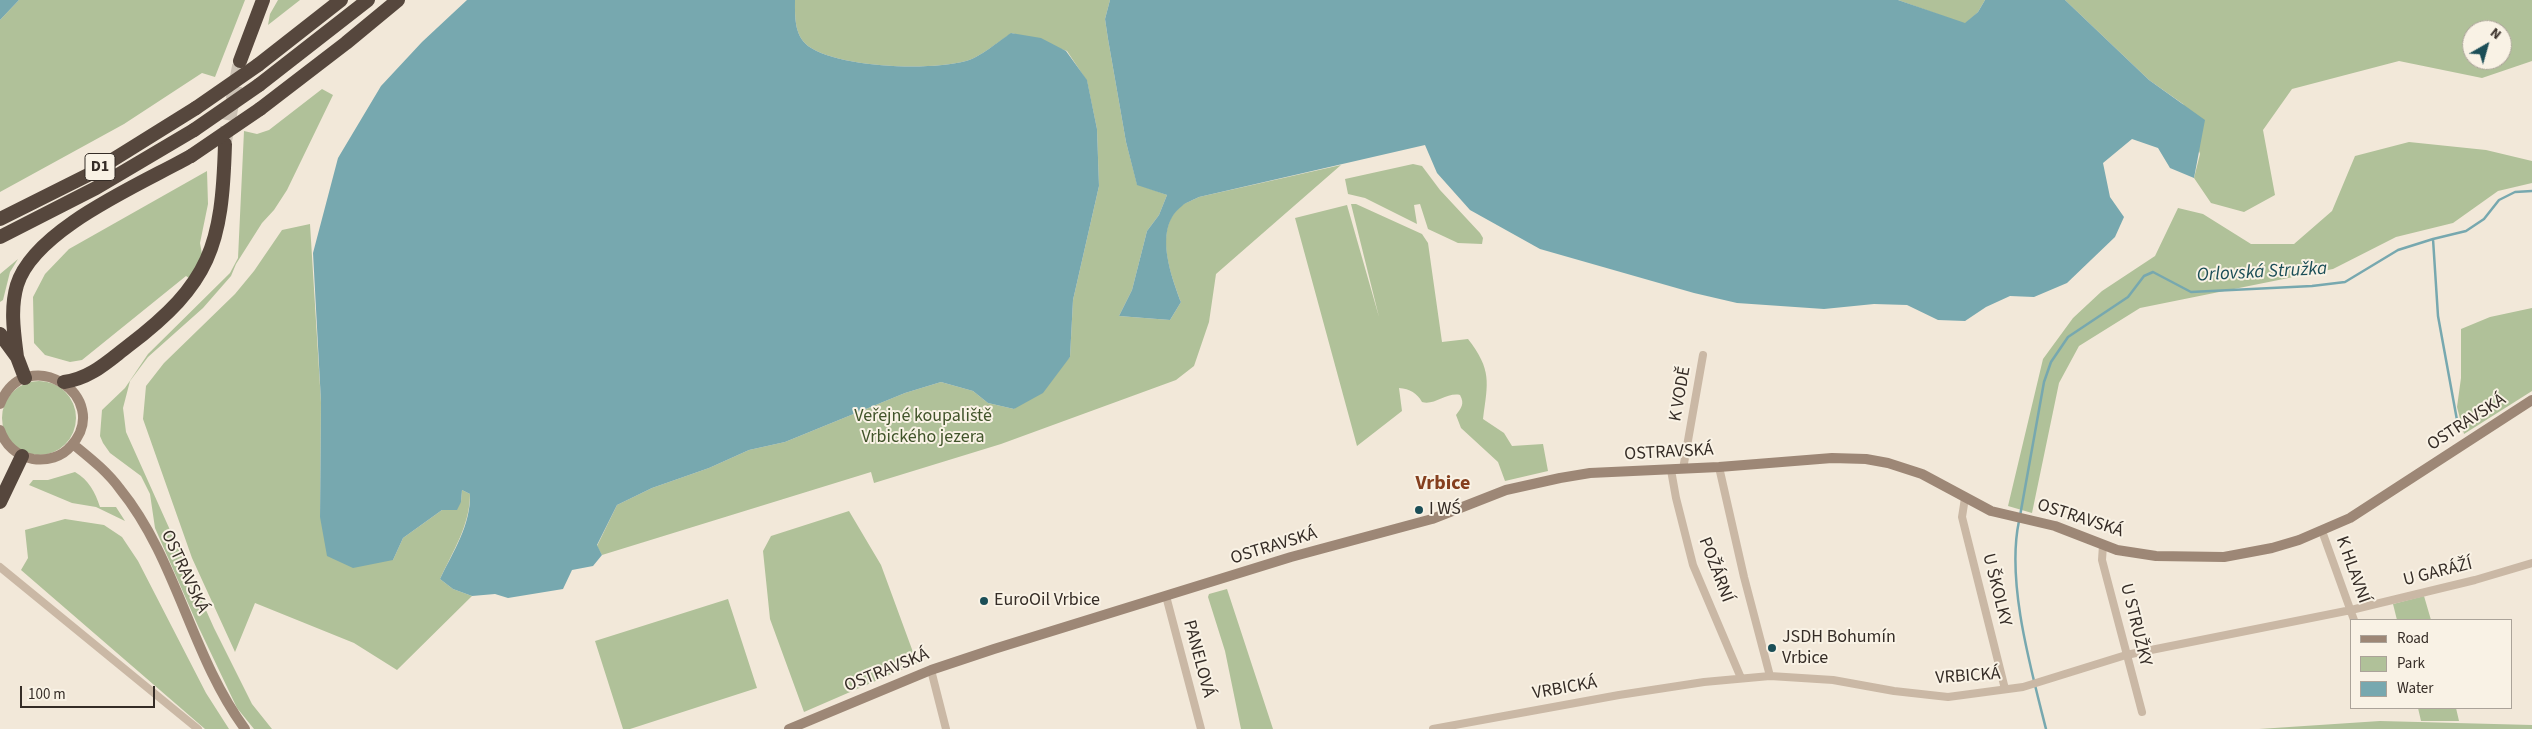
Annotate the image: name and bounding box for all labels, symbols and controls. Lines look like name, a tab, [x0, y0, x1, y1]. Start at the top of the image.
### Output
north arrow	[2462, 20, 2512, 70]
text: N	[2486, 23, 2505, 45]
road number: D1	[85, 154, 115, 180]
water label: Orlovská Stružka	[2196, 258, 2328, 288]
street label: K VODĚ	[1666, 365, 1696, 423]
street label: OSTRAVSKÁ	[2424, 390, 2510, 456]
park label: Veřejné koupaliště Vrbického jezera	[854, 406, 992, 448]
street label: OSTRAVSKÁ	[1624, 440, 1714, 466]
district label: Vrbice	[1416, 473, 1470, 497]
street label: OSTRAVSKÁ	[2034, 495, 2126, 543]
place label: I WŚ	[1429, 499, 1461, 521]
marker: I WŚ	[1413, 504, 1425, 516]
street label: OSTRAVSKÁ	[1228, 524, 1320, 570]
street label: OSTRAVSKÁ	[155, 527, 213, 617]
street label: POŽÁRNÍ	[1693, 534, 1737, 606]
street label: K HLAVNÍ	[2330, 534, 2374, 606]
street label: U ŠKOLKY	[1977, 551, 2015, 629]
street label: U GARÁŽÍ	[2401, 554, 2475, 592]
street label: U STRUŽKY	[2114, 581, 2156, 669]
place label: EuroOil Vrbice	[994, 590, 1100, 612]
marker: EuroOil Vrbice	[978, 595, 990, 607]
street label: PANELOVÁ	[1177, 618, 1219, 700]
legend	[2350, 619, 2512, 709]
place label: JSDH Bohumín Vrbice	[1782, 627, 1896, 670]
text: Road	[2397, 628, 2429, 649]
marker: JSDH Bohumín Vrbice	[1766, 642, 1778, 654]
street label: OSTRAVSKÁ	[842, 644, 932, 698]
text: Park	[2397, 653, 2425, 674]
street label: VRBICKÁ	[1935, 664, 2001, 690]
street label: VRBICKÁ	[1531, 673, 1599, 705]
scale bar	[22, 676, 158, 708]
text: Water	[2397, 678, 2433, 699]
text: 100 m	[28, 684, 66, 705]

